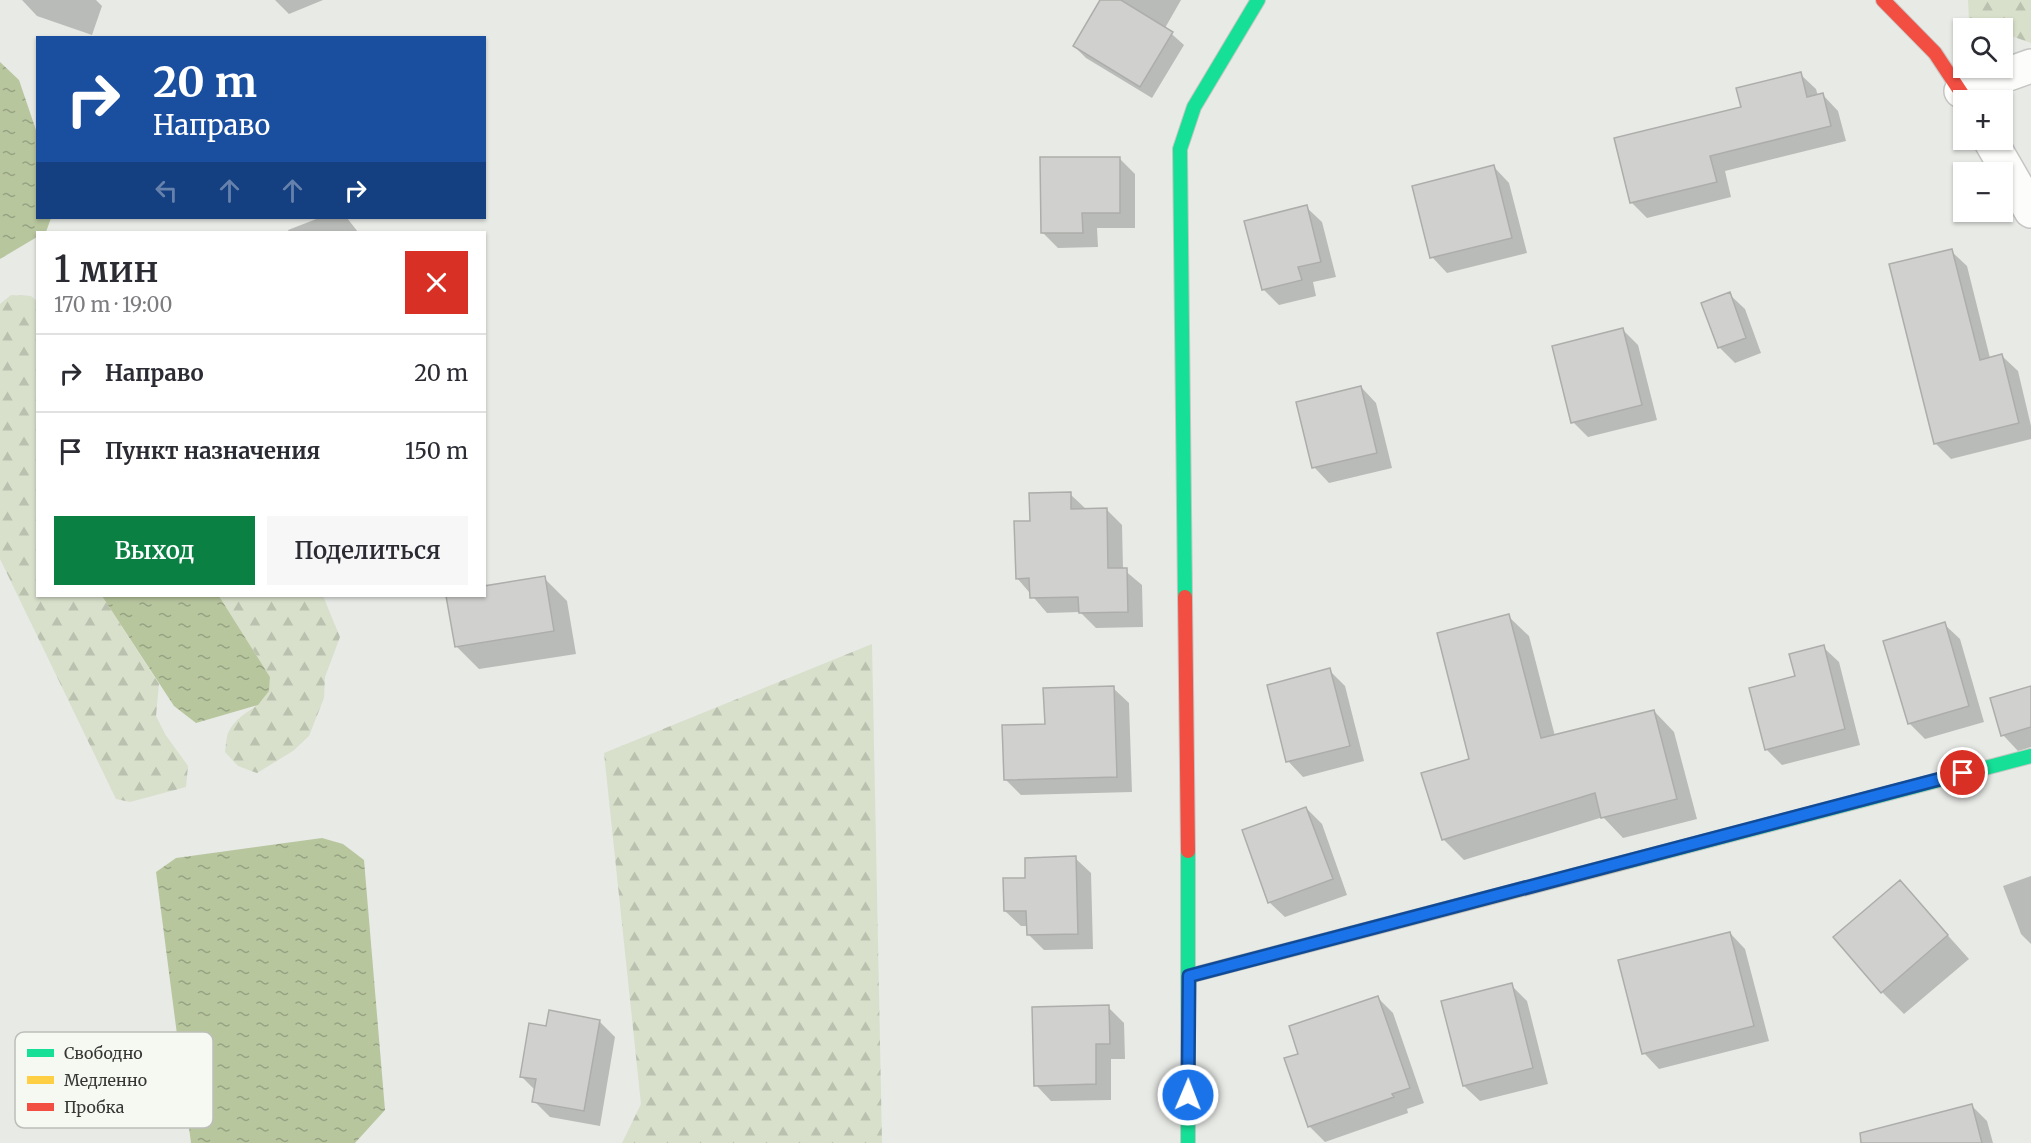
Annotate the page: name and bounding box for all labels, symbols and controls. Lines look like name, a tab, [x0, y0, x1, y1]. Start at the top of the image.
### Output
map controls	[1953, 18, 2013, 222]
button: search	[1953, 18, 2013, 78]
text: 20 m	[153, 56, 257, 108]
icon: right	[54, 60, 132, 138]
button: +	[1953, 90, 2013, 150]
text: Направо	[153, 108, 270, 142]
button: −	[1953, 162, 2013, 222]
icon: left	[150, 174, 183, 207]
icon: ahead	[213, 174, 246, 207]
icon: ahead	[276, 174, 309, 207]
icon: right	[339, 174, 372, 207]
text: 1 мин	[54, 247, 158, 292]
button: close	[405, 251, 468, 314]
text: 170 m · 19:00	[54, 292, 172, 317]
icon: right	[54, 357, 87, 390]
text: Направо	[105, 359, 204, 387]
text: 20 m	[414, 359, 468, 387]
icon: arrive	[54, 435, 87, 468]
text: Пункт назначения	[105, 437, 320, 465]
text: 150 m	[405, 437, 468, 465]
button: Выход	[54, 516, 255, 585]
button: Поделиться	[267, 516, 468, 585]
pin	[1937, 747, 1988, 798]
icon: arrive	[1946, 756, 1979, 789]
legend	[15, 1032, 213, 1128]
text: Свободно	[64, 1043, 143, 1063]
position arrow	[1156, 1063, 1220, 1127]
text: Медленно	[64, 1070, 147, 1090]
text: Пробка	[64, 1097, 125, 1117]

